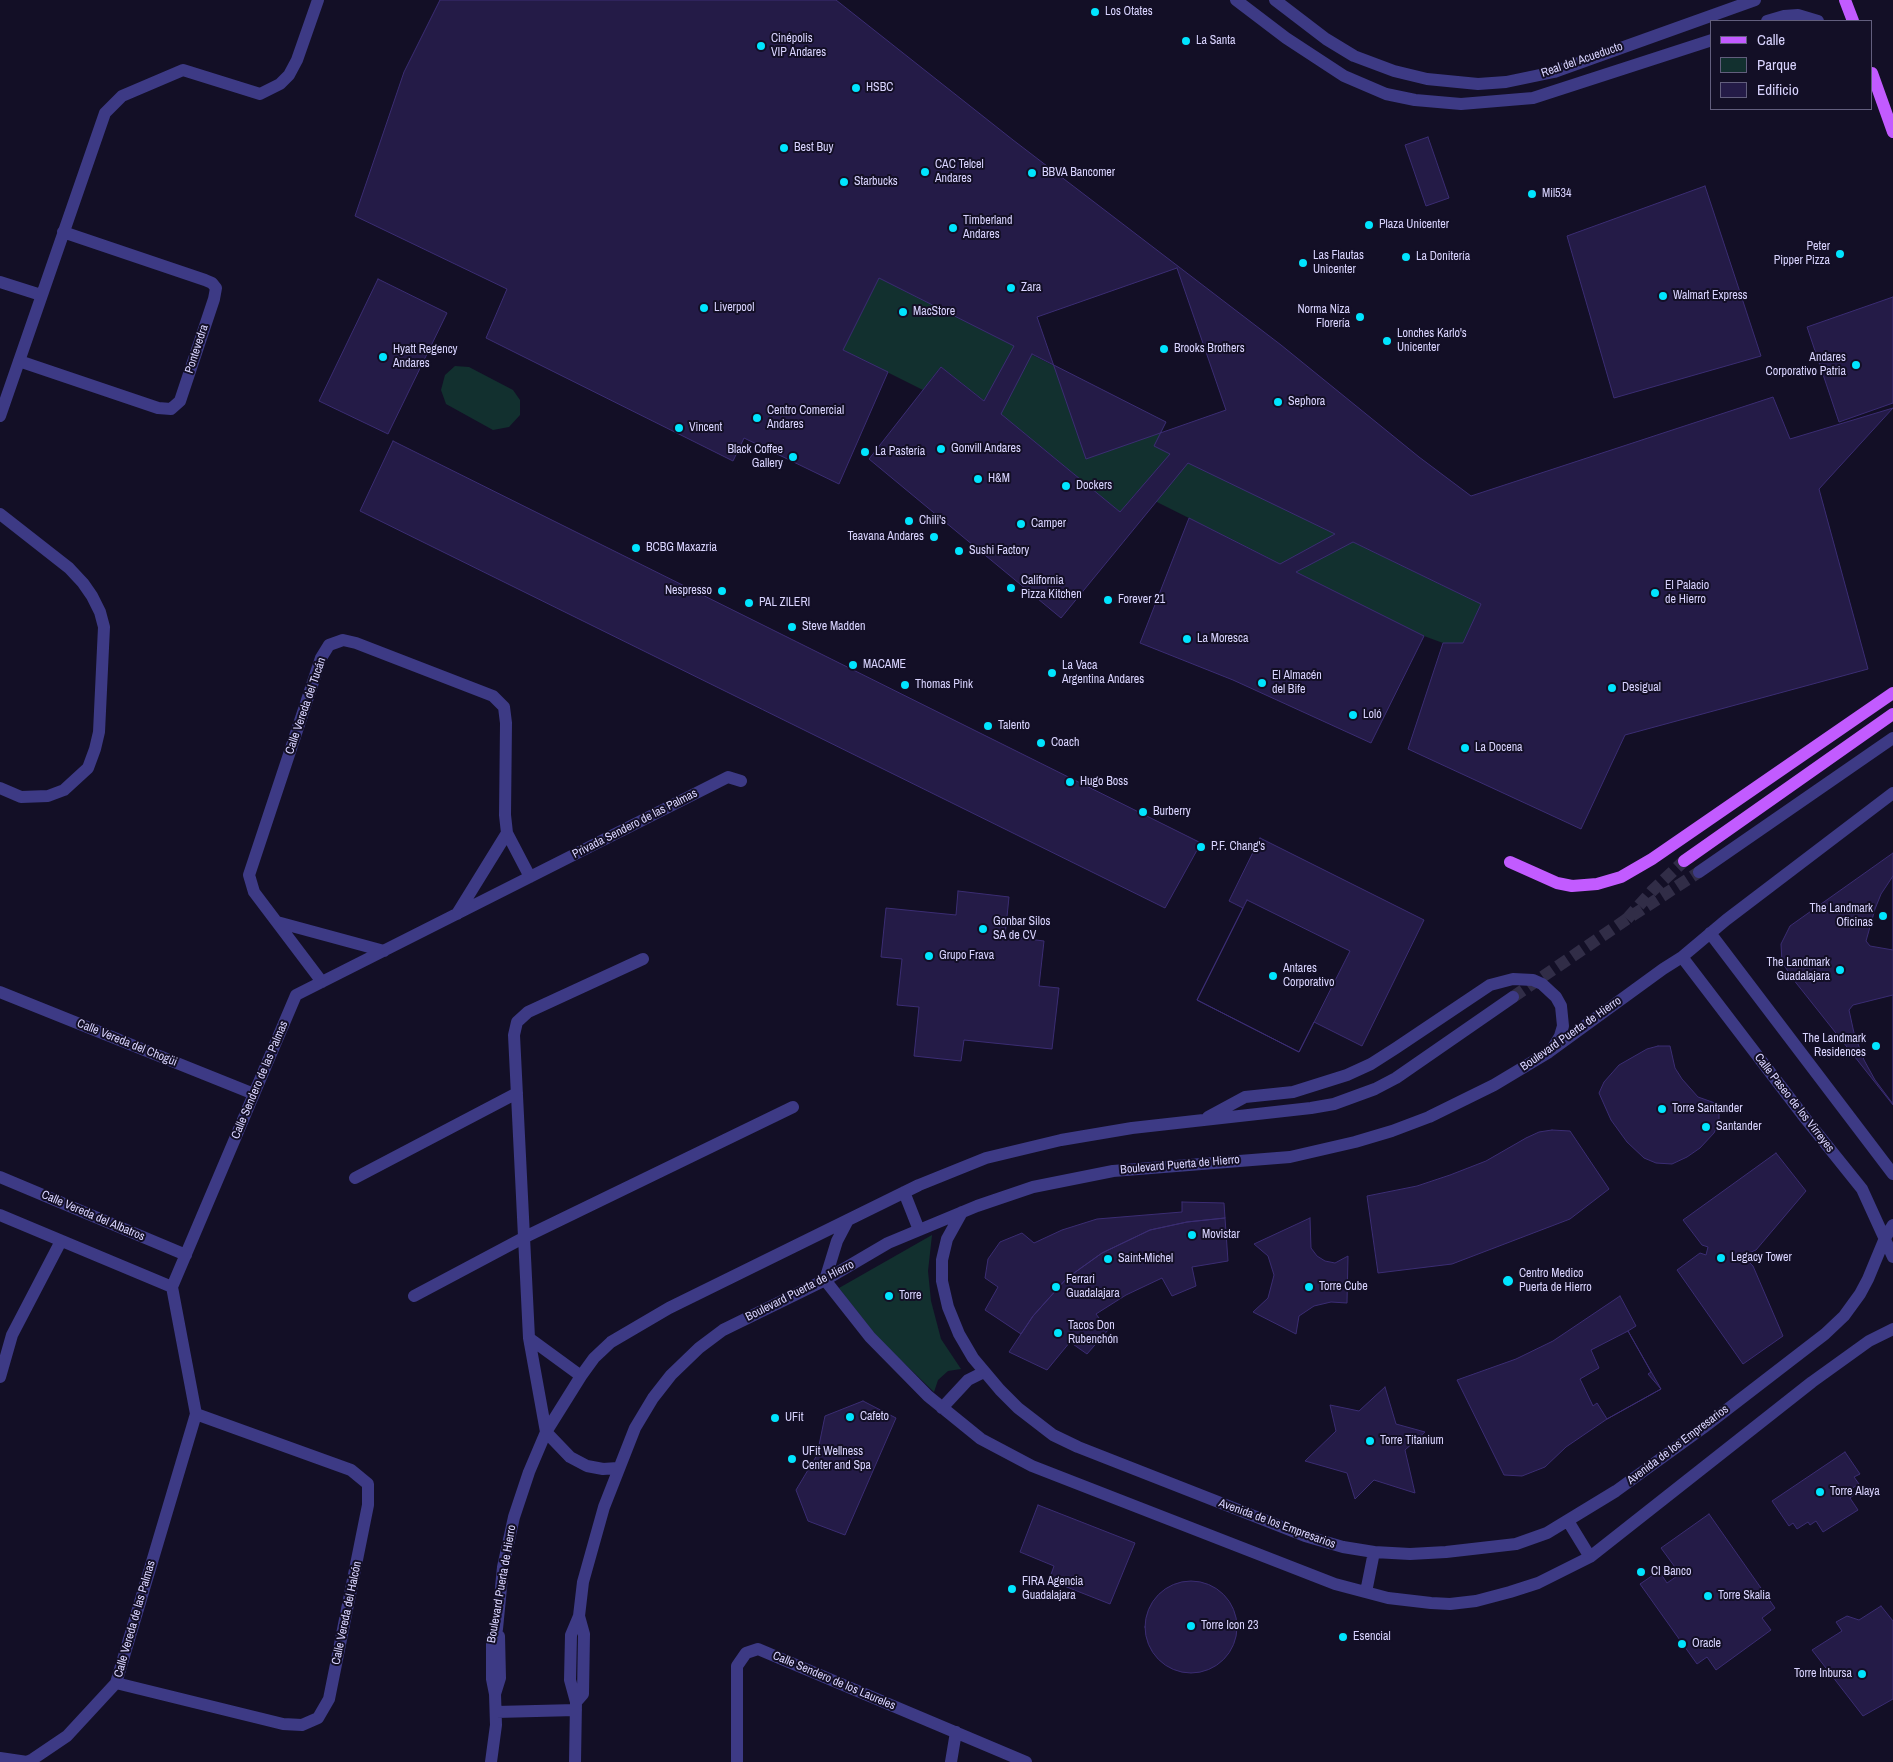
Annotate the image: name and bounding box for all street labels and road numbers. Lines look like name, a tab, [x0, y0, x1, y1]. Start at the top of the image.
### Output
street label: Real del Acueducto	[1539, 39, 1625, 81]
street label: Pontevedra	[182, 323, 212, 375]
street label: Calle Vereda del Tucán	[283, 656, 329, 756]
street label: Privada Sendero de las Palmas	[570, 786, 700, 862]
street label: Boulevard Puerta de Hierro	[1518, 994, 1624, 1074]
street label: Calle Vereda del Chogüi	[75, 1016, 179, 1070]
street label: Calle Sendero de las Palmas	[229, 1019, 291, 1141]
street label: Calle Paseo de los Virreyes	[1751, 1051, 1837, 1155]
street label: Boulevard Puerta de Hierro	[1120, 1153, 1240, 1177]
street label: Calle Vereda del Albatros	[39, 1188, 147, 1244]
street label: Boulevard Puerta de Hierro	[743, 1257, 857, 1325]
street label: Avenida de los Empresarios	[1624, 1402, 1732, 1488]
street label: Avenida de los Empresarios	[1217, 1496, 1337, 1552]
street label: Boulevard Puerta de Hierro	[485, 1524, 519, 1644]
street label: Calle Vereda de las Palmas	[111, 1559, 159, 1679]
street label: Calle Vereda del Halcón	[329, 1560, 365, 1666]
street label: Calle Sendero de los Laureles	[771, 1649, 897, 1713]

